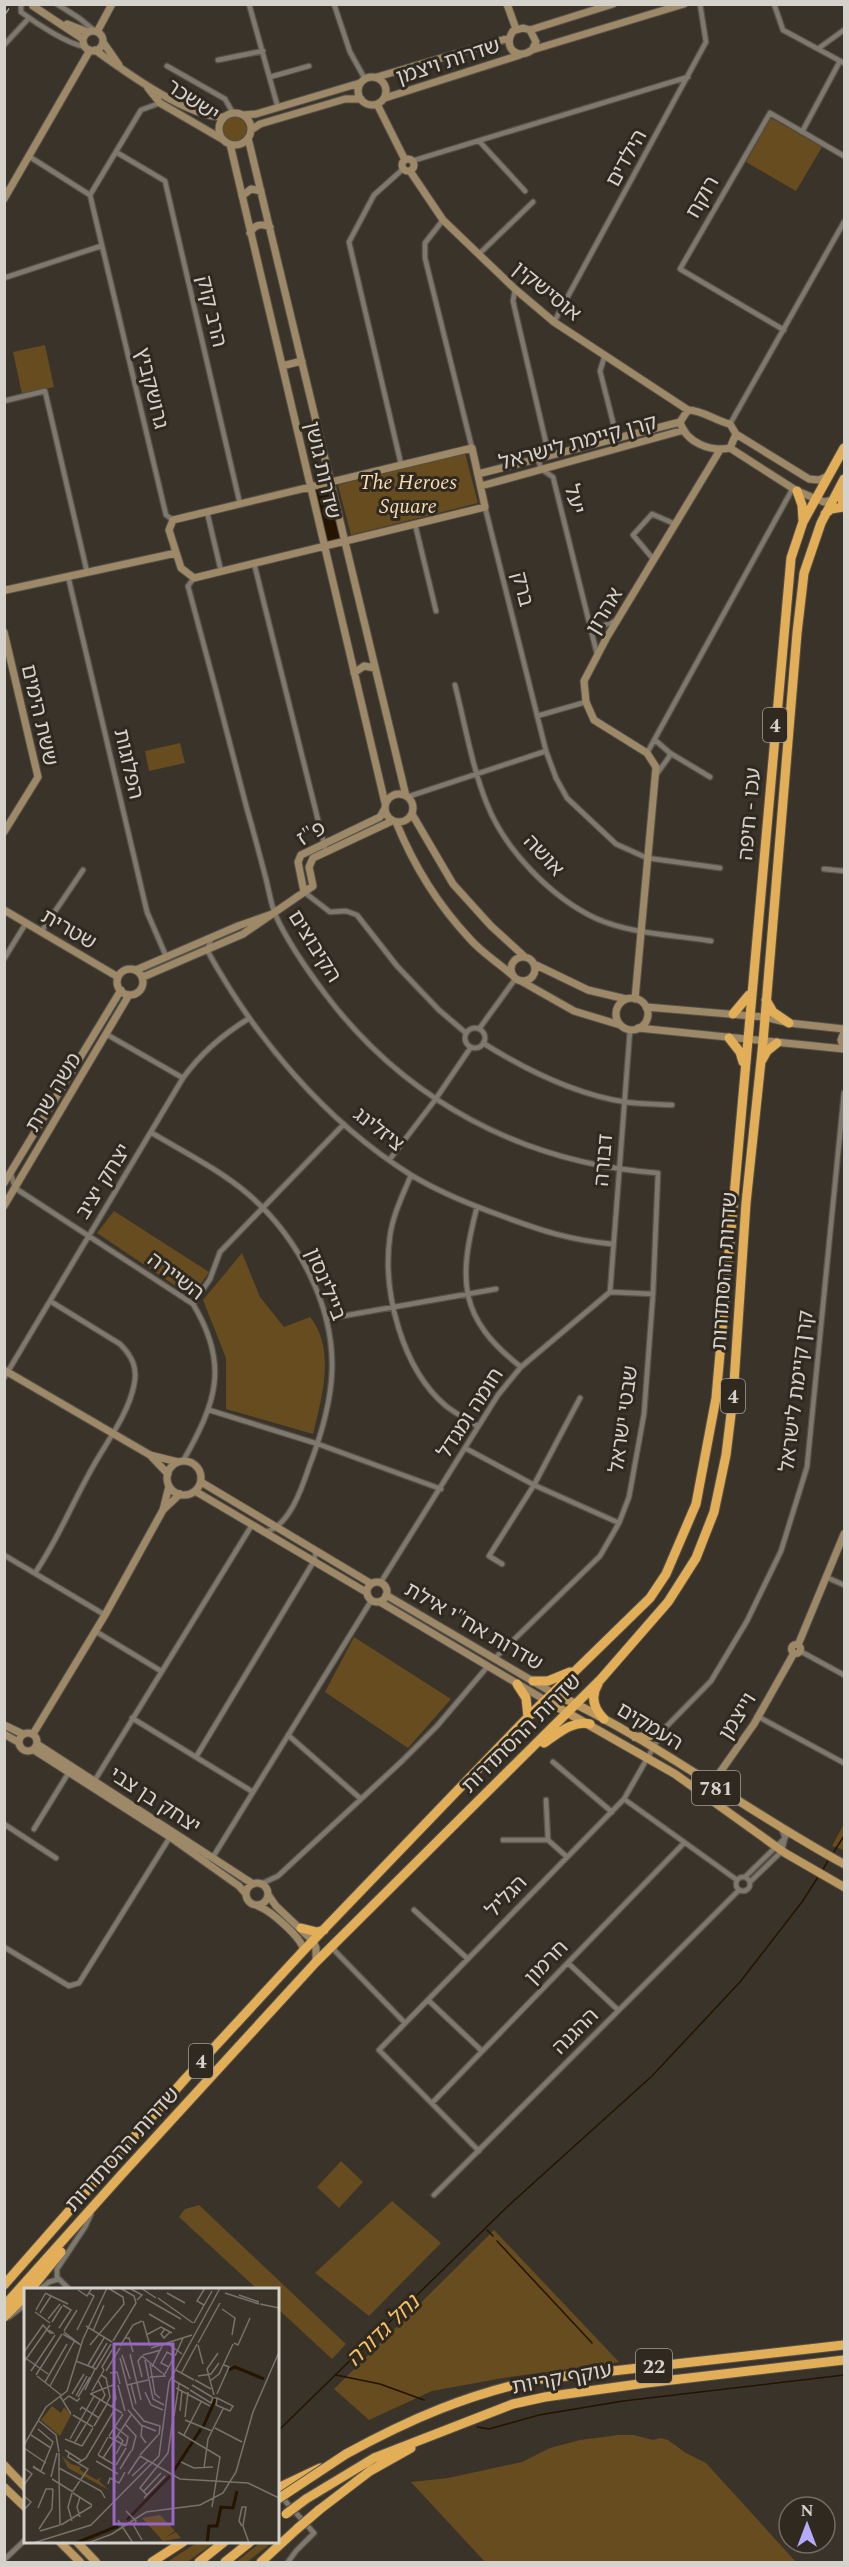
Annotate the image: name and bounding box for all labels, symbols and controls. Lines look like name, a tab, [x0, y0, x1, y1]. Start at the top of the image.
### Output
street label: שדרות ויצמן	[392, 30, 505, 94]
street label: יששכר	[159, 71, 225, 130]
street label: הילדים	[598, 124, 656, 193]
street label: רוקח	[678, 170, 728, 225]
street label: אוסישקין	[505, 254, 588, 330]
street label: הרב קוק	[187, 272, 235, 351]
street label: גרושקביץ	[125, 344, 177, 433]
street label: קרן קיימת לישראל	[496, 406, 661, 479]
street label: שדרות גושן	[295, 418, 349, 522]
park label: The Heroes Square	[359, 467, 457, 523]
street label: יעל	[555, 481, 593, 517]
street label: ברק	[502, 568, 542, 610]
street label: אהרון	[578, 582, 632, 641]
street label: ששת הימים	[12, 661, 66, 769]
road number: 4	[763, 708, 787, 742]
street label: הפלוגות	[104, 726, 152, 803]
street label: עכו - חיפה	[730, 766, 770, 862]
street label: פ"ז	[291, 813, 332, 855]
street label: אושה	[515, 827, 571, 884]
street label: שטרית	[35, 901, 102, 959]
street label: הקיבוצים	[279, 904, 349, 989]
street label: משה שרת	[18, 1047, 90, 1138]
street label: ציזלינג	[346, 1100, 411, 1160]
street label: דבורה	[586, 1132, 622, 1188]
street label: יצחק יציב	[68, 1137, 140, 1226]
street label: שדרות ההסתדרות	[704, 1191, 746, 1351]
street label: ביילינסון	[296, 1243, 354, 1326]
street label: השיירה	[140, 1245, 211, 1309]
street label: קרן קיימת לישראל	[771, 1308, 823, 1474]
street label: חומה ומגדל	[429, 1362, 512, 1465]
street label: שבטי ישראל	[601, 1363, 647, 1475]
road number: 4	[721, 1379, 745, 1413]
street label: שדרות אח"י אילת	[398, 1574, 549, 1680]
street label: שדרות ההסתדרות	[454, 1666, 589, 1801]
street label: וייצמן	[711, 1686, 765, 1747]
street label: העמקים	[610, 1694, 689, 1759]
street label: יצחק בן צבי	[102, 1759, 207, 1843]
road number: 781	[692, 1771, 740, 1805]
street label: הגליל	[478, 1868, 535, 1925]
street label: חרמון	[517, 1933, 576, 1992]
street label: ההגנה	[545, 2001, 607, 2063]
road number: 4	[189, 2044, 213, 2078]
street label: שדרות ההסתדרות	[58, 2080, 188, 2219]
water label: נחל גדורה	[339, 2286, 429, 2375]
inset map	[24, 2288, 279, 2543]
road number: 22	[636, 2349, 672, 2383]
street label: עוקף קריות	[510, 2354, 615, 2404]
north arrow	[777, 2495, 837, 2555]
text: N	[800, 2499, 814, 2523]

